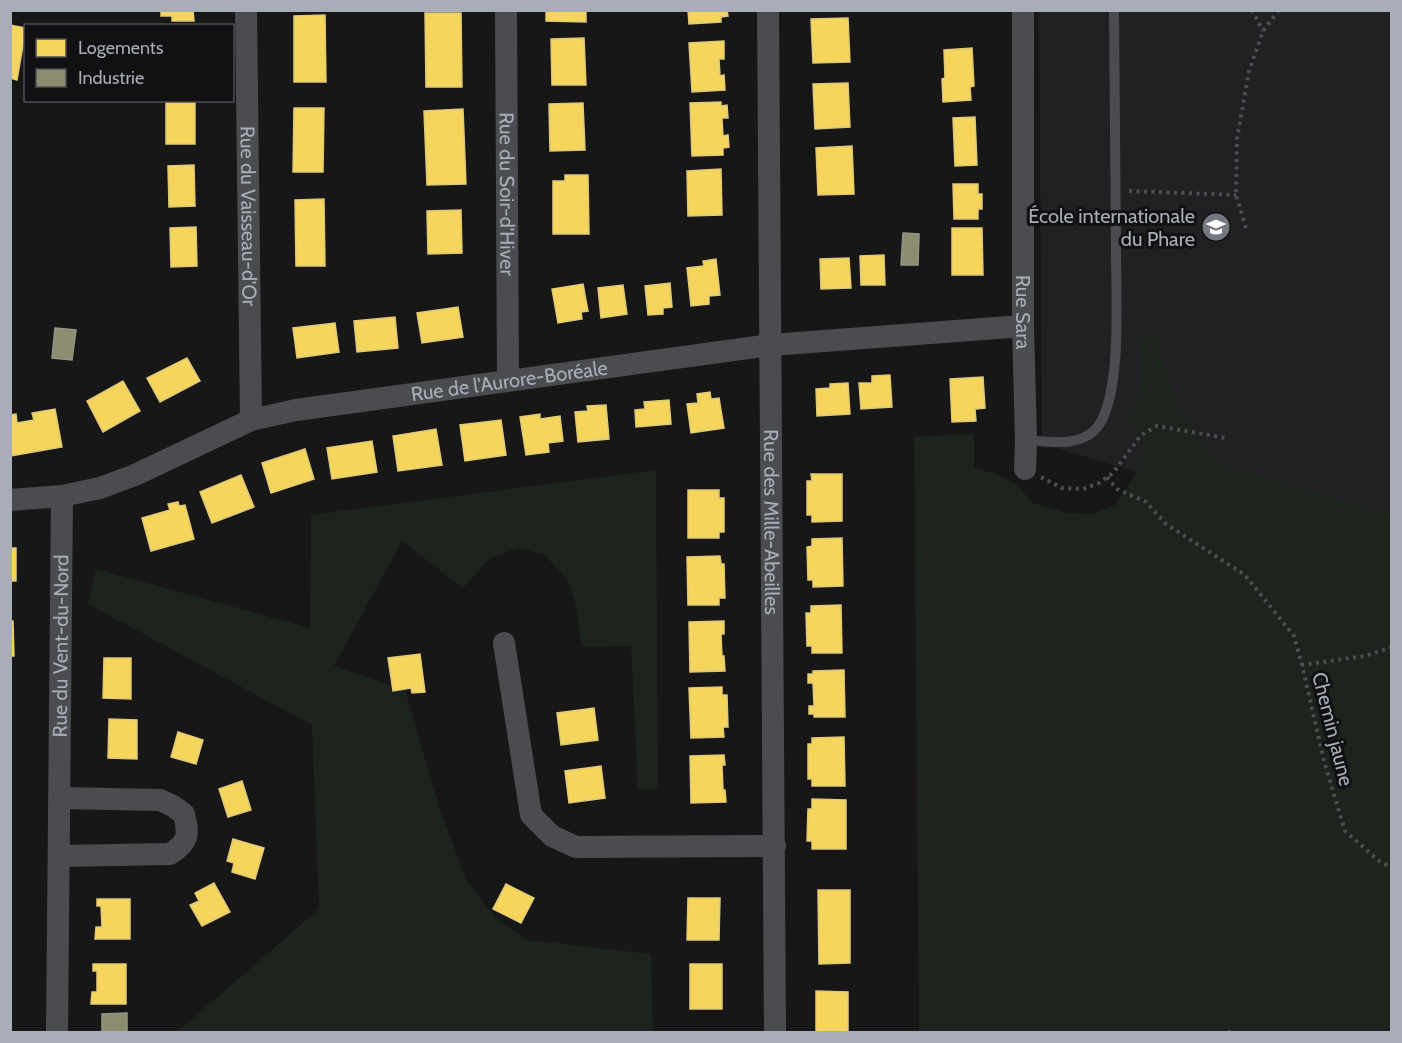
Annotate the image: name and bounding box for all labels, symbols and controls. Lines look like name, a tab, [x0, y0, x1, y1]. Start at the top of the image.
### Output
legend	[24, 24, 234, 102]
text: Logements	[78, 37, 163, 59]
text: Industrie	[78, 67, 144, 89]
street label: Rue du Soir-d'Hiver	[495, 112, 519, 276]
street label: Rue du Vaisseau-d'Or	[235, 126, 262, 307]
place label: École internationale du Phare	[1028, 204, 1195, 251]
school or university icon: École internationale du Phare	[1200, 211, 1232, 243]
street label: Rue Sara	[1011, 275, 1036, 350]
street label: Rue de l'Aurore-Boréale	[409, 355, 609, 406]
street label: Rue des Mille-Abeilles	[759, 429, 784, 615]
street label: Rue du Vent-du-Nord	[48, 555, 73, 737]
street label: Chemin jaune	[1307, 670, 1359, 788]

